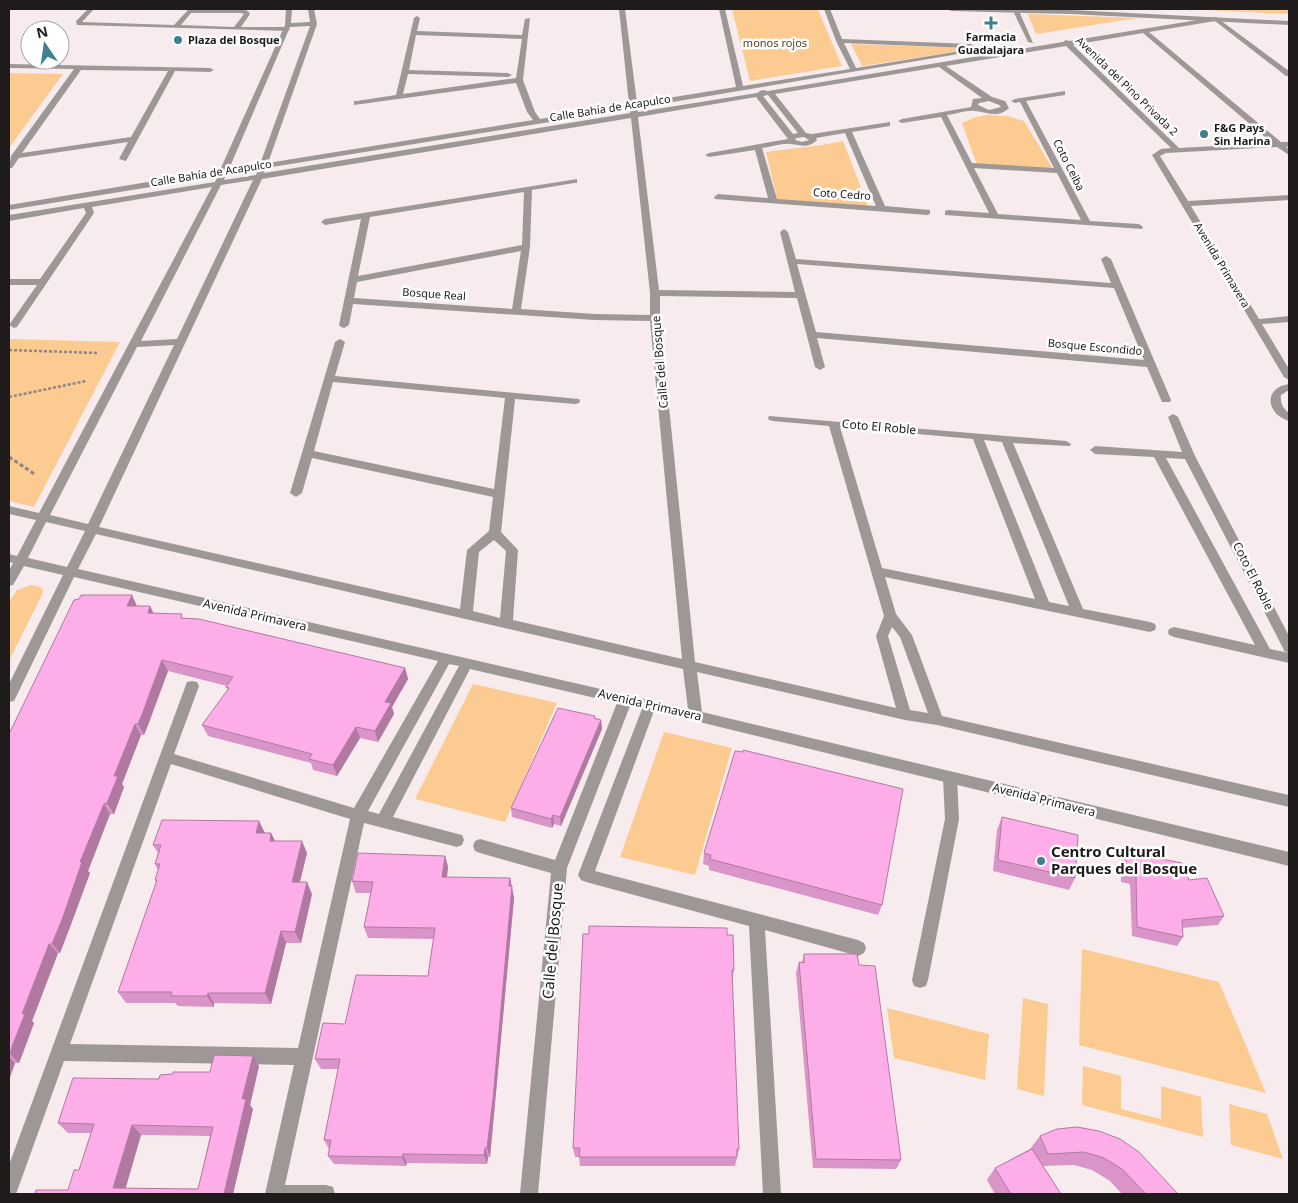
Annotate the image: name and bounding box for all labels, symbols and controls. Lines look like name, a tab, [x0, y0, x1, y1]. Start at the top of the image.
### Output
marker: Farmacia Guadalajara	[985, 17, 997, 29]
north arrow	[20, 20, 70, 70]
text: N	[34, 21, 50, 42]
place label: Farmacia Guadalajara	[958, 29, 1024, 57]
place label: Plaza del Bosque	[188, 32, 280, 47]
street label: Avenida del Pino Privada 2	[1073, 33, 1182, 138]
marker: Plaza del Bosque	[172, 34, 184, 46]
park label: monos rojos	[743, 35, 807, 50]
street label: Calle Bahía de Acapulco	[548, 90, 672, 124]
place label: F&G Pays Sin Harina	[1214, 120, 1270, 148]
marker: F&G Pays Sin Harina	[1198, 128, 1210, 140]
street label: Coto Ceiba	[1050, 136, 1089, 193]
street label: Calle Bahía de Acapulco	[149, 155, 273, 189]
street label: Coto Cedro	[813, 184, 872, 203]
street label: Avenida Primavera	[1191, 219, 1254, 310]
street label: Bosque Real	[402, 284, 466, 303]
street label: Calle del Bosque	[647, 315, 672, 409]
street label: Bosque Escondido	[1047, 335, 1143, 358]
street label: Coto El Roble	[841, 415, 917, 438]
street label: Coto El Roble	[1229, 539, 1278, 613]
street label: Avenida Primavera	[202, 594, 309, 635]
street label: Avenida Primavera	[597, 684, 704, 725]
street label: Avenida Primavera	[991, 778, 1098, 821]
place label: Centro Cultural Parques del Bosque	[1051, 841, 1197, 878]
marker: Centro Cultural Parques del Bosque	[1035, 855, 1047, 867]
street label: Calle del Bosque	[537, 882, 567, 1000]

